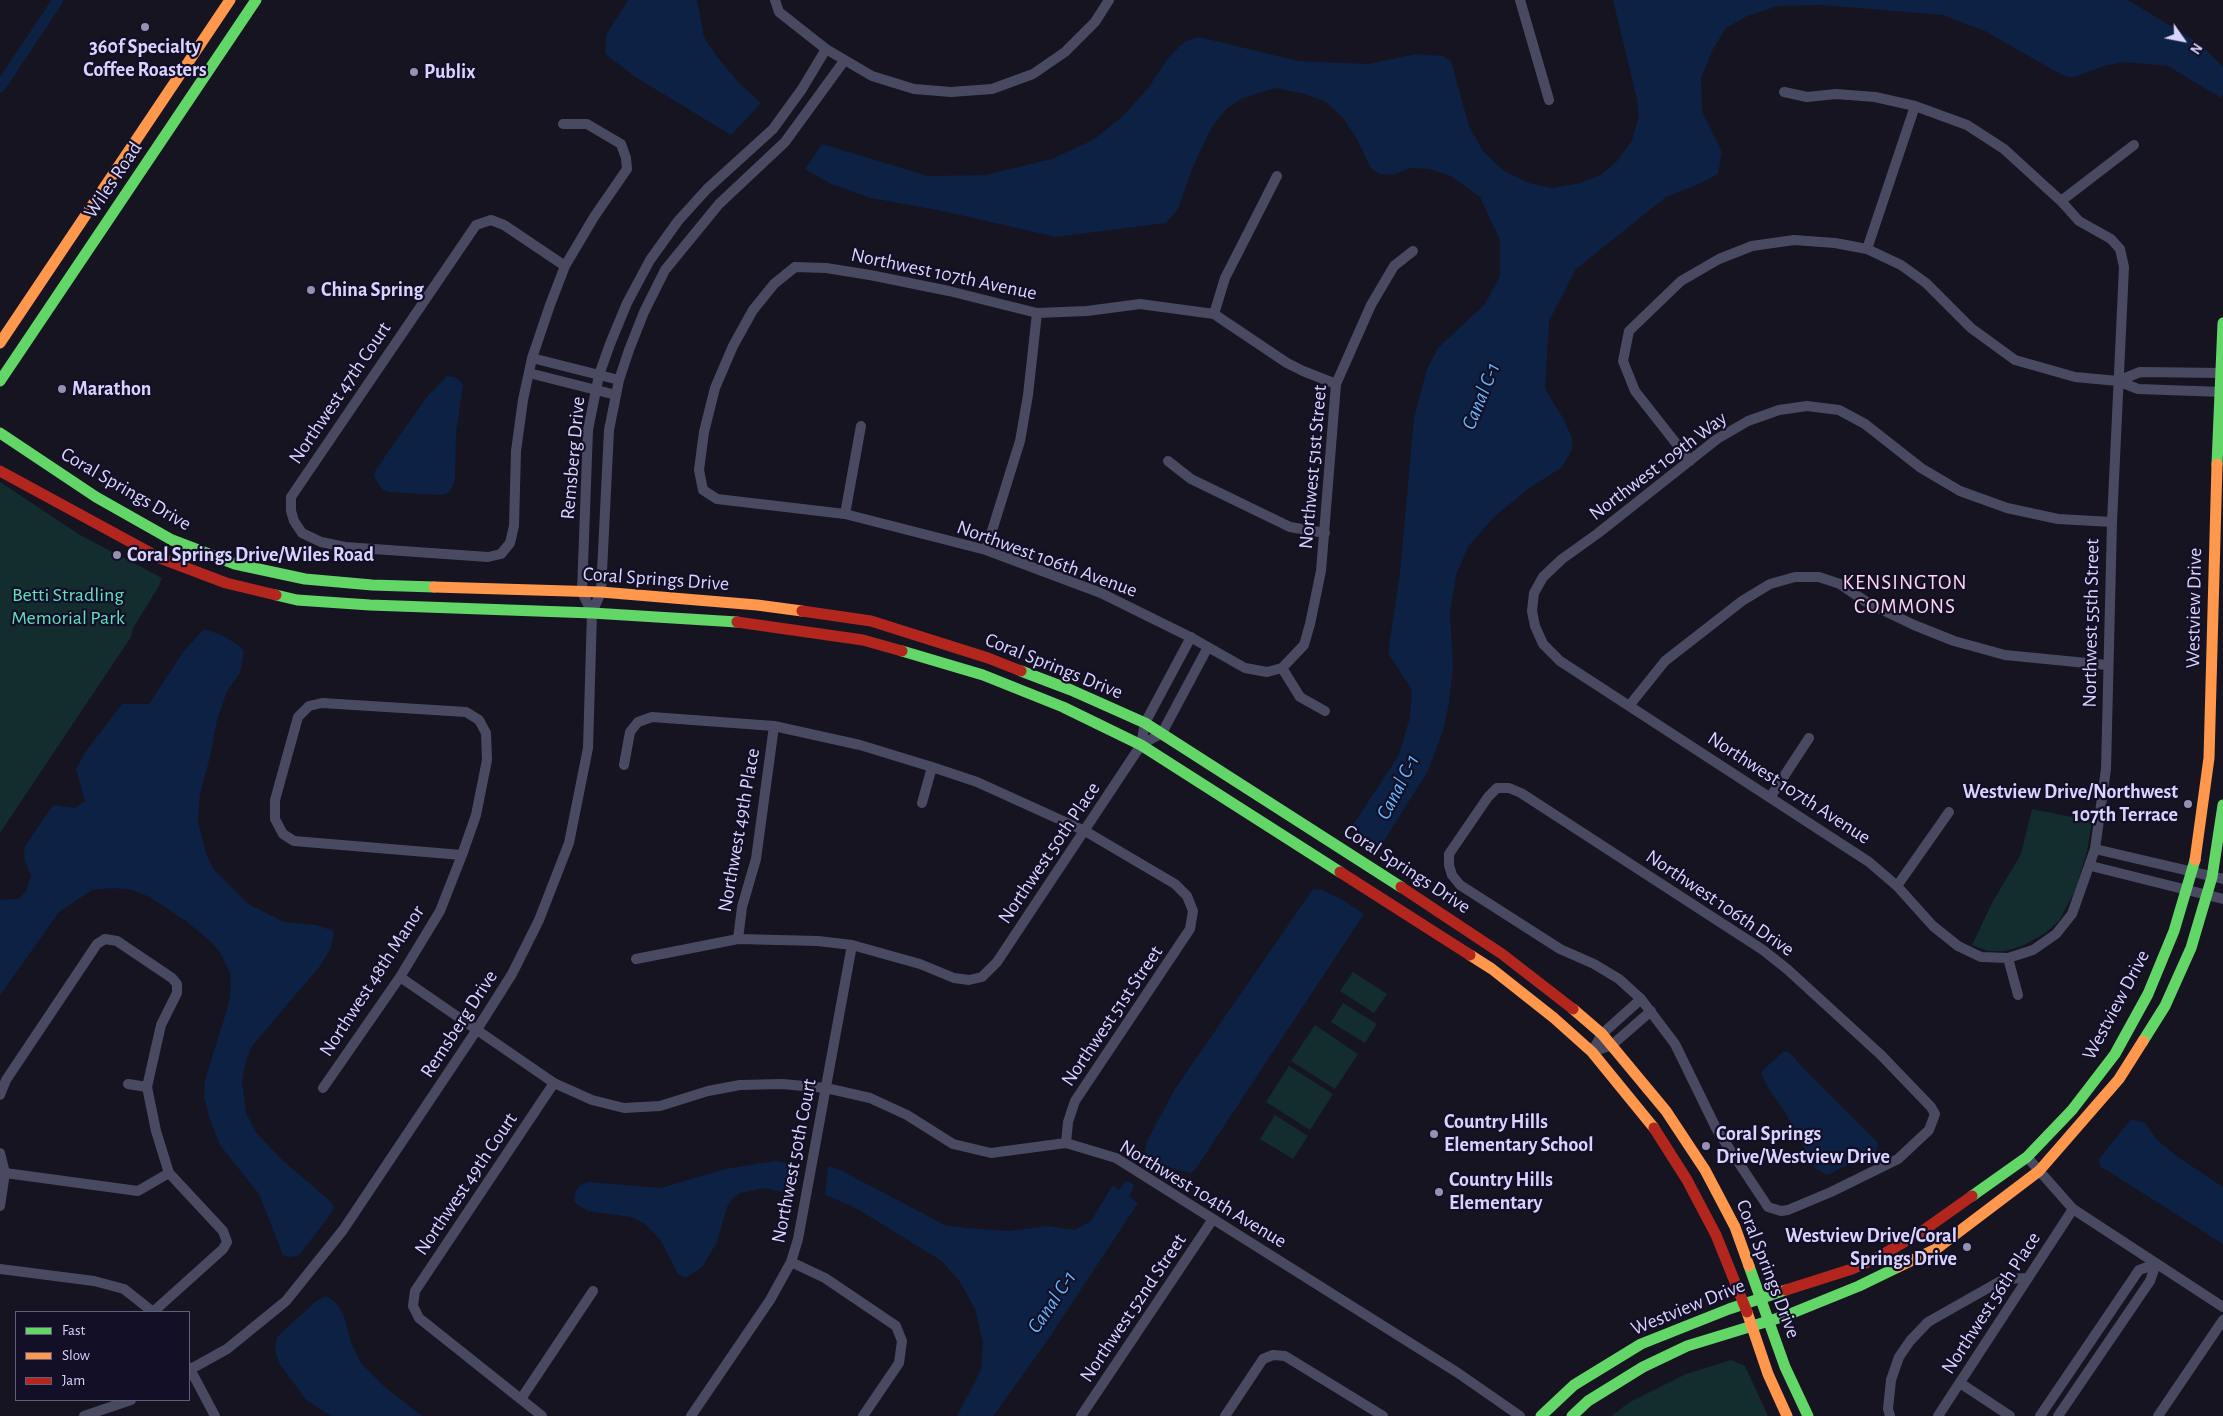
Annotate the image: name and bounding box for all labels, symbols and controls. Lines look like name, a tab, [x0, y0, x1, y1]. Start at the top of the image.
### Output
north arrow	[2158, 15, 2208, 65]
marker: 360f Specialty Coffee Roasters	[139, 21, 151, 33]
place label: 360f Specialty Coffee Roasters	[83, 35, 207, 82]
text: N	[2187, 40, 2204, 56]
place label: Publix	[424, 60, 476, 84]
marker: Publix	[408, 66, 420, 78]
street label: Wiles Road	[79, 137, 147, 223]
street label: Northwest 107th Avenue	[849, 243, 1039, 305]
place label: China Spring	[321, 278, 423, 302]
marker: China Spring	[305, 284, 317, 296]
street label: Northwest 47th Court	[284, 318, 396, 468]
water label: Canal C-1	[1456, 359, 1506, 433]
place label: Marathon	[72, 377, 151, 401]
marker: Marathon	[56, 383, 68, 395]
street label: Northwest 51st Street	[1294, 384, 1332, 550]
street label: Remsberg Drive	[556, 395, 590, 521]
street label: Northwest 109th Way	[1584, 406, 1732, 526]
street label: Coral Springs Drive	[57, 442, 195, 536]
street label: Northwest 106th Avenue	[953, 515, 1141, 603]
street label: Northwest 55th Street	[2078, 538, 2104, 708]
place label: Coral Springs Drive/Wiles Road	[127, 543, 374, 567]
street label: Westview Drive	[2181, 547, 2207, 669]
marker: Coral Springs Drive/Wiles Road	[111, 549, 123, 561]
street label: Coral Springs Drive	[582, 562, 730, 596]
district label: KENSINGTON COMMONS	[1841, 570, 1969, 620]
park label: Betti Stradling Memorial Park	[11, 583, 125, 630]
street label: Coral Springs Drive	[982, 627, 1126, 705]
street label: Northwest 107th Avenue	[1703, 726, 1875, 850]
street label: Northwest 49th Place	[713, 746, 765, 914]
water label: Canal C-1	[1371, 750, 1425, 824]
street label: Northwest 50th Place	[993, 778, 1105, 928]
place label: Westview Drive/Northwest 107th Terrace	[1962, 780, 2178, 827]
marker: Westview Drive/Northwest 107th Terrace	[2182, 798, 2194, 810]
street label: Coral Springs Drive	[1339, 819, 1475, 919]
street label: Northwest 106th Drive	[1641, 844, 1799, 962]
street label: Northwest 48th Manor	[314, 901, 430, 1061]
street label: Northwest 51st Street	[1056, 941, 1168, 1091]
street label: Westview Drive	[2077, 946, 2155, 1064]
street label: Remsberg Drive	[415, 966, 503, 1082]
street label: Northwest 50th Court	[766, 1077, 822, 1245]
street label: Northwest 49th Court	[409, 1108, 523, 1260]
place label: Country Hills Elementary School	[1444, 1110, 1593, 1157]
place label: Coral Springs Drive/Westview Drive	[1716, 1122, 1890, 1169]
marker: Country Hills Elementary School	[1428, 1128, 1440, 1140]
street label: Northwest 104th Avenue	[1115, 1135, 1291, 1253]
marker: Coral Springs Drive/Westview Drive	[1700, 1140, 1712, 1152]
place label: Country Hills Elementary	[1449, 1168, 1553, 1215]
marker: Country Hills Elementary	[1433, 1186, 1445, 1198]
street label: Coral Springs Drive	[1731, 1196, 1805, 1342]
place label: Westview Drive/Coral Springs Drive	[1785, 1224, 1957, 1271]
street label: Northwest 56th Place	[1936, 1227, 2046, 1379]
street label: Northwest 52nd Street	[1074, 1229, 1192, 1387]
marker: Westview Drive/Coral Springs Drive	[1961, 1241, 1973, 1253]
water label: Canal C-1	[1022, 1266, 1082, 1338]
street label: Westview Drive	[1627, 1273, 1749, 1341]
legend	[15, 1311, 190, 1401]
text: Fast	[62, 1323, 85, 1338]
text: Slow	[62, 1348, 90, 1363]
text: Jam	[62, 1373, 85, 1388]

